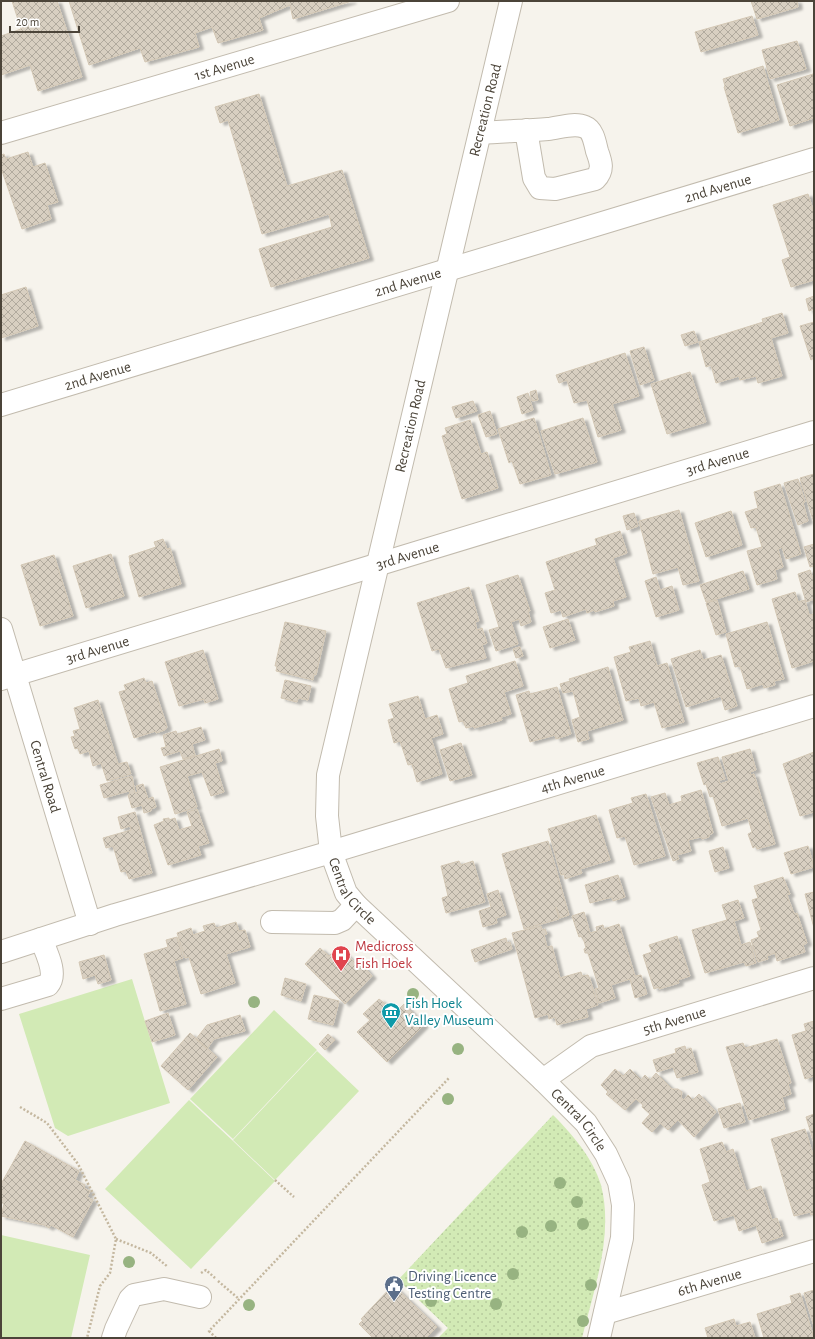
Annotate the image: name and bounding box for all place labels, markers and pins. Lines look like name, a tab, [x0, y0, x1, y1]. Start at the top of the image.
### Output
place label: Medicross Fish Hoek	[355, 939, 414, 971]
hospital icon: Medicross Fish Hoek	[330, 944, 352, 972]
place label: Fish Hoek Valley Museum	[405, 996, 494, 1028]
museum icon: Fish Hoek Valley Museum	[380, 1001, 402, 1029]
place label: Driving Licence Testing Centre	[408, 1269, 497, 1301]
public building icon: Driving Licence Testing Centre	[383, 1274, 405, 1302]

